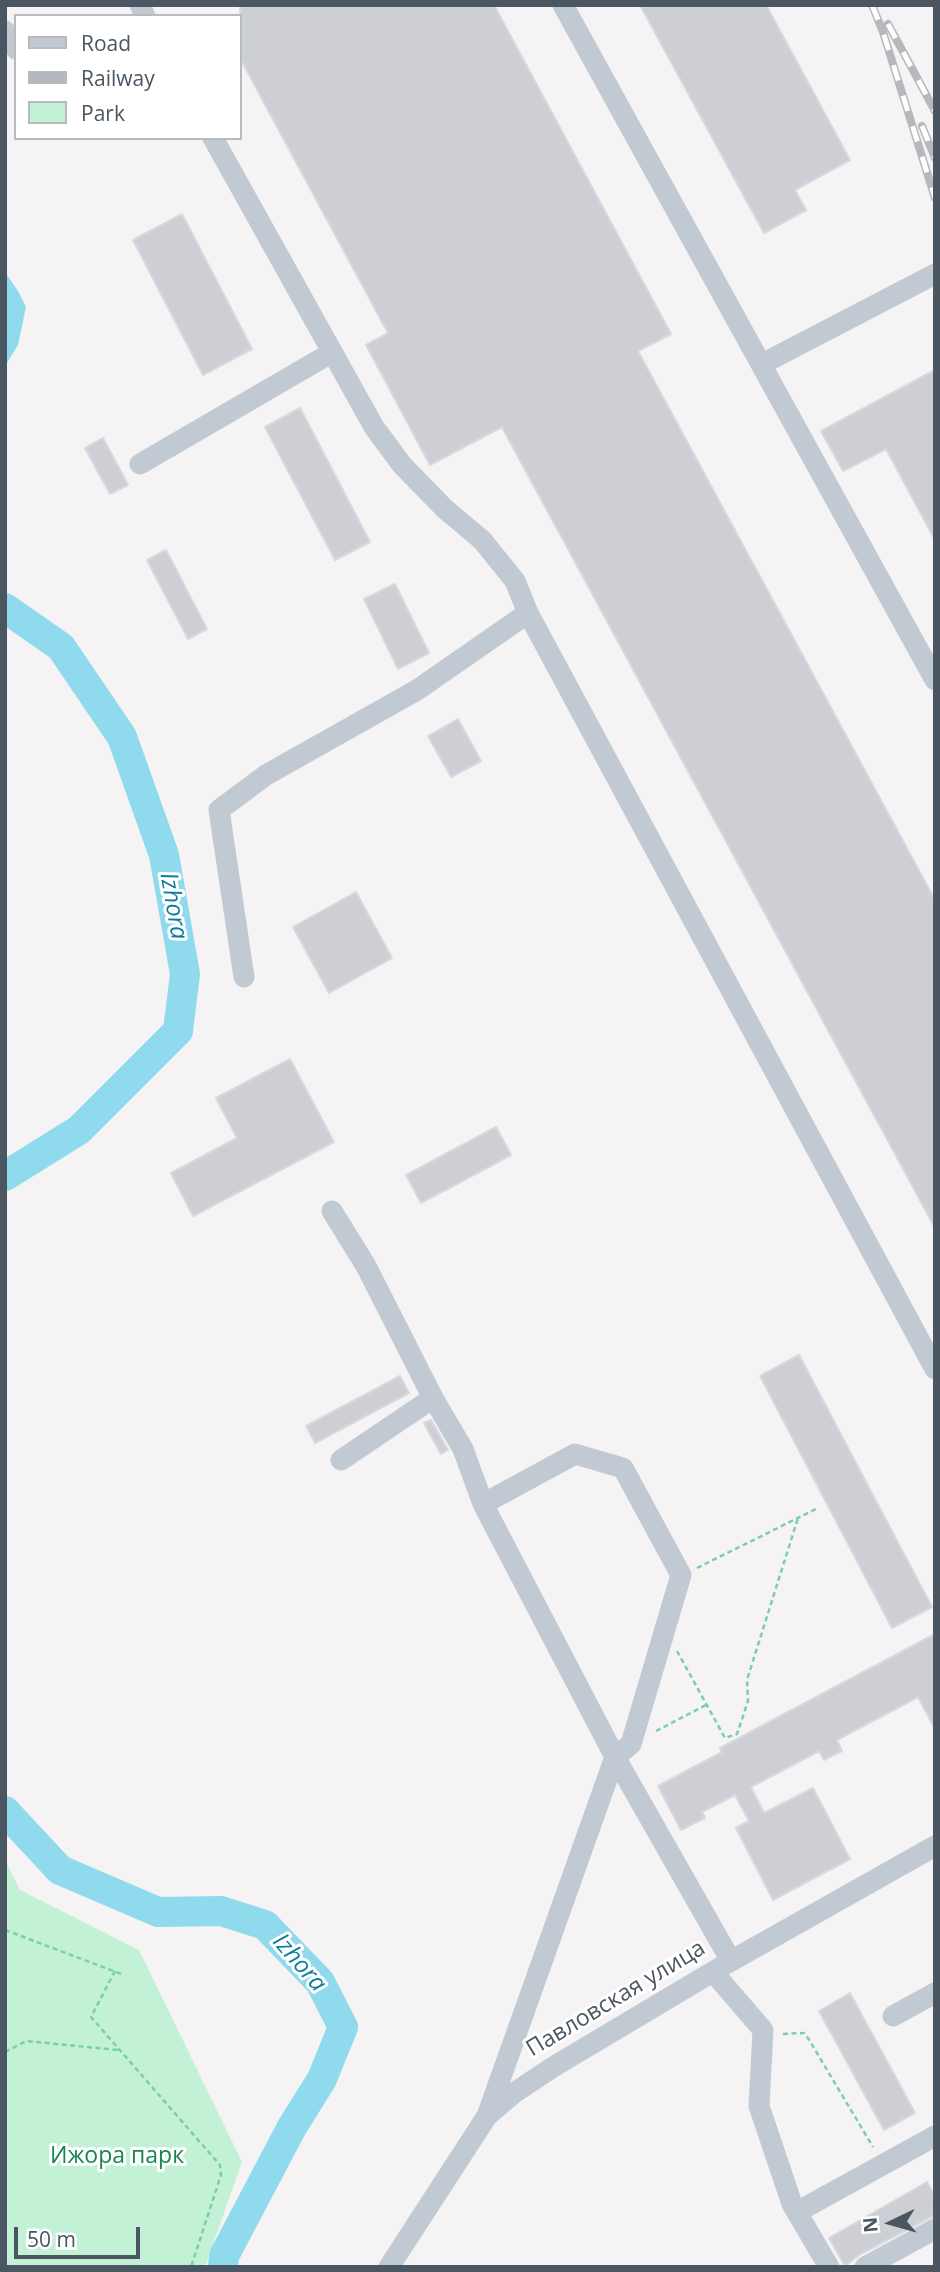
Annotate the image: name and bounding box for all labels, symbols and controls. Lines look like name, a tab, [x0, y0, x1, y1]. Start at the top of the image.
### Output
legend	[14, 14, 242, 140]
text: Road	[81, 29, 131, 57]
text: Railway	[81, 64, 155, 92]
text: Park	[81, 99, 125, 127]
water label: Izhora	[153, 870, 193, 942]
water label: Izhora	[266, 1928, 332, 1998]
street label: Павловская улица	[522, 1935, 710, 2063]
park label: Ижора парк	[50, 2142, 184, 2170]
north arrow	[856, 2188, 926, 2258]
scale bar	[18, 2212, 144, 2256]
text: N	[856, 2216, 884, 2234]
text: 50 m	[27, 2225, 76, 2253]

